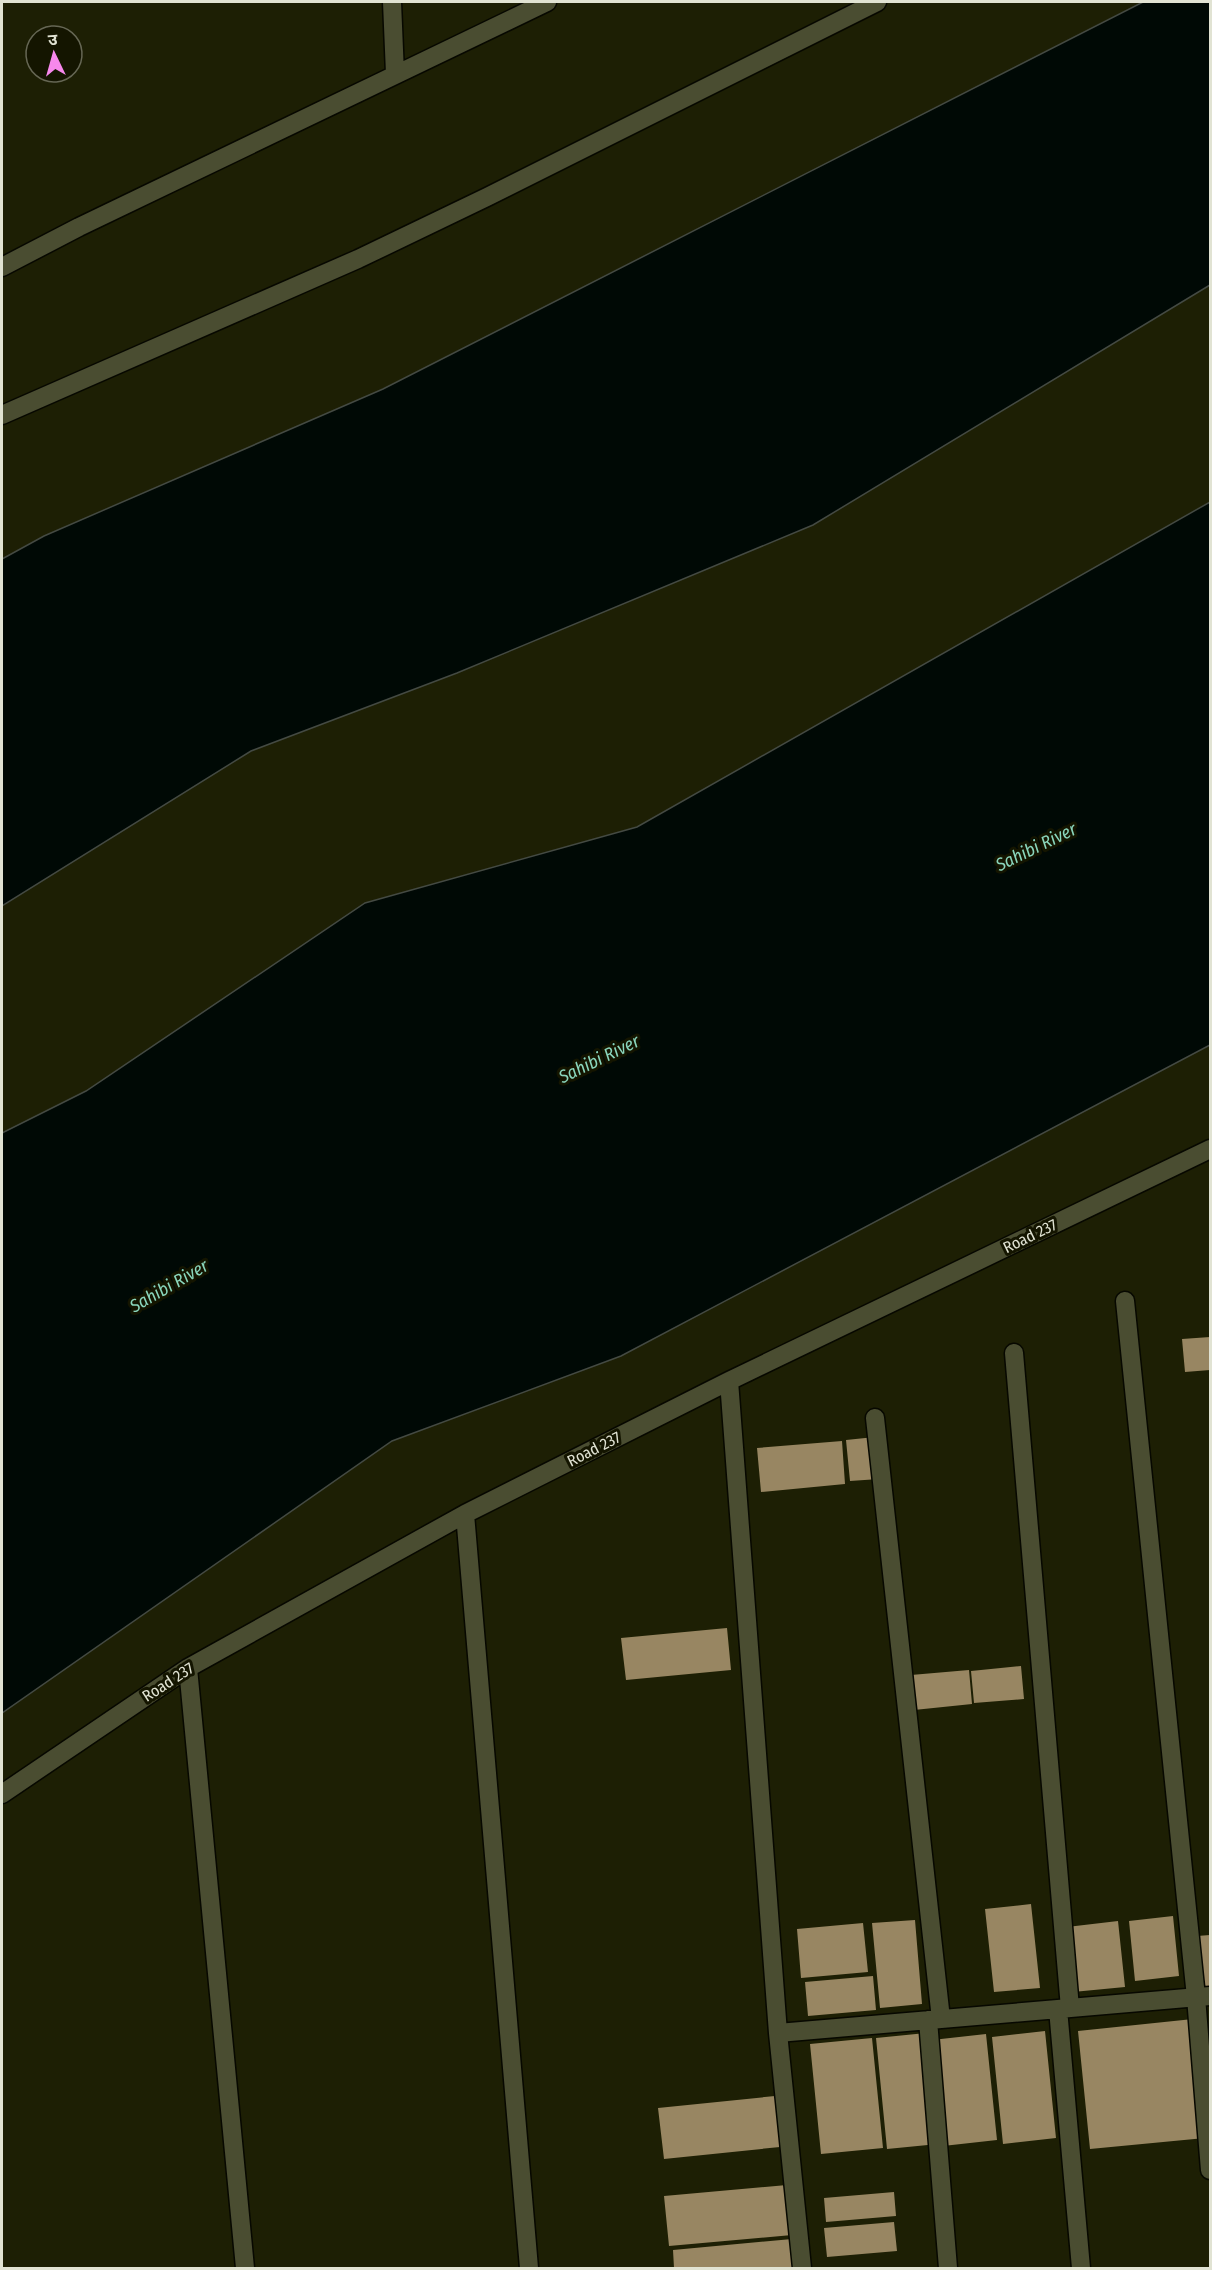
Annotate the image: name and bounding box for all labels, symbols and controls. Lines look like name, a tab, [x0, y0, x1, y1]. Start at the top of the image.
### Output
north arrow	[24, 24, 84, 84]
text: उ	[47, 30, 59, 49]
water label: Sahibi River	[991, 818, 1081, 876]
water label: Sahibi River	[554, 1030, 644, 1088]
street label: Road 237	[1000, 1215, 1060, 1257]
water label: Sahibi River	[125, 1254, 213, 1318]
street label: Road 237	[564, 1427, 624, 1471]
street label: Road 237	[139, 1658, 198, 1706]

